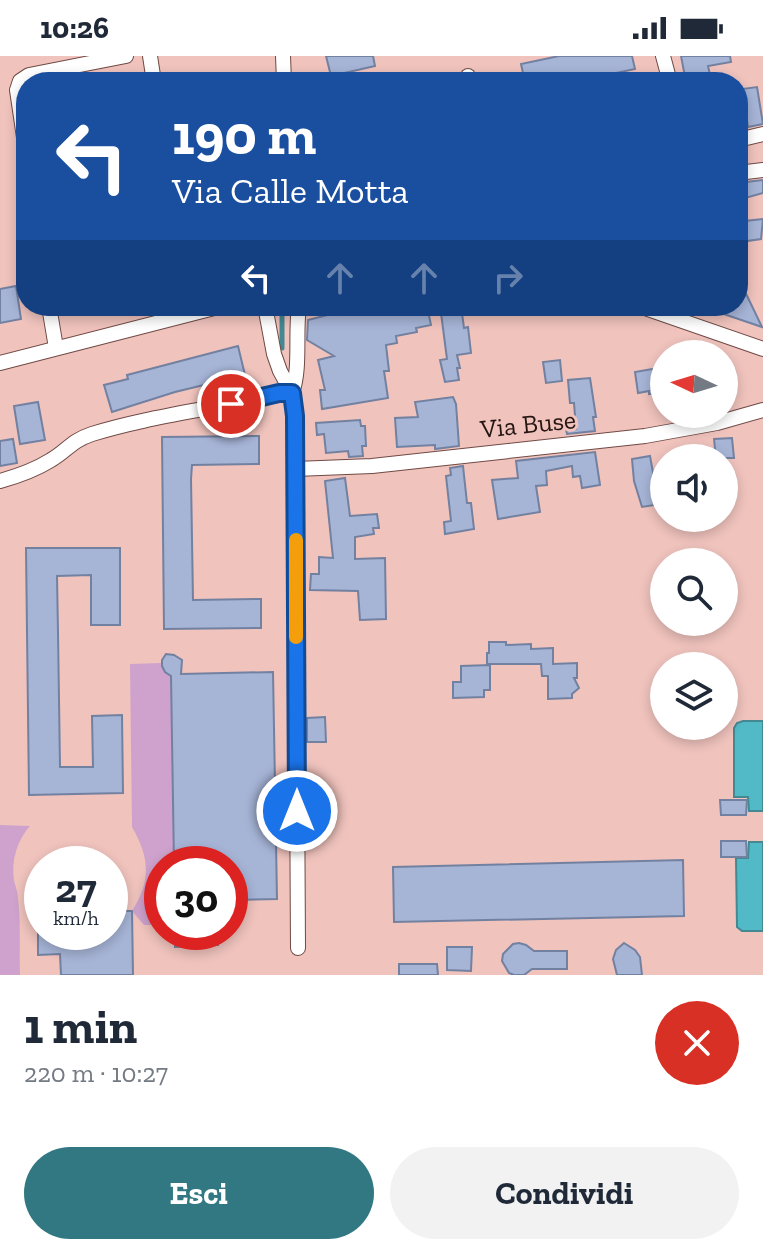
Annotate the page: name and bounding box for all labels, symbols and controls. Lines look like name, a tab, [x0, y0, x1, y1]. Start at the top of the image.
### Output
text: 10:26	[40, 10, 109, 46]
text: 190 m	[172, 101, 316, 168]
icon: left	[40, 104, 144, 208]
text: Via Calle Motta	[172, 169, 409, 212]
icon: left	[234, 256, 278, 300]
icon: ahead	[318, 256, 362, 300]
icon: ahead	[402, 256, 446, 300]
icon: right	[486, 256, 530, 300]
north arrow	[650, 340, 738, 428]
map controls	[650, 340, 738, 740]
pin	[197, 370, 265, 438]
icon: arrive	[209, 382, 253, 426]
street label: Via Buse	[478, 403, 577, 445]
button: sound	[650, 444, 738, 532]
button: search	[650, 548, 738, 636]
button: layers	[650, 652, 738, 740]
position arrow	[255, 769, 339, 853]
speed limit sign: 30	[144, 846, 248, 950]
text: 27	[55, 864, 97, 912]
text: km/h	[53, 906, 99, 930]
text: 1 min	[24, 998, 137, 1055]
button: close	[655, 1001, 739, 1085]
text: 220 m · 10:27	[24, 1057, 168, 1089]
button: Esci	[24, 1147, 374, 1239]
button: Condividi	[390, 1147, 739, 1239]

